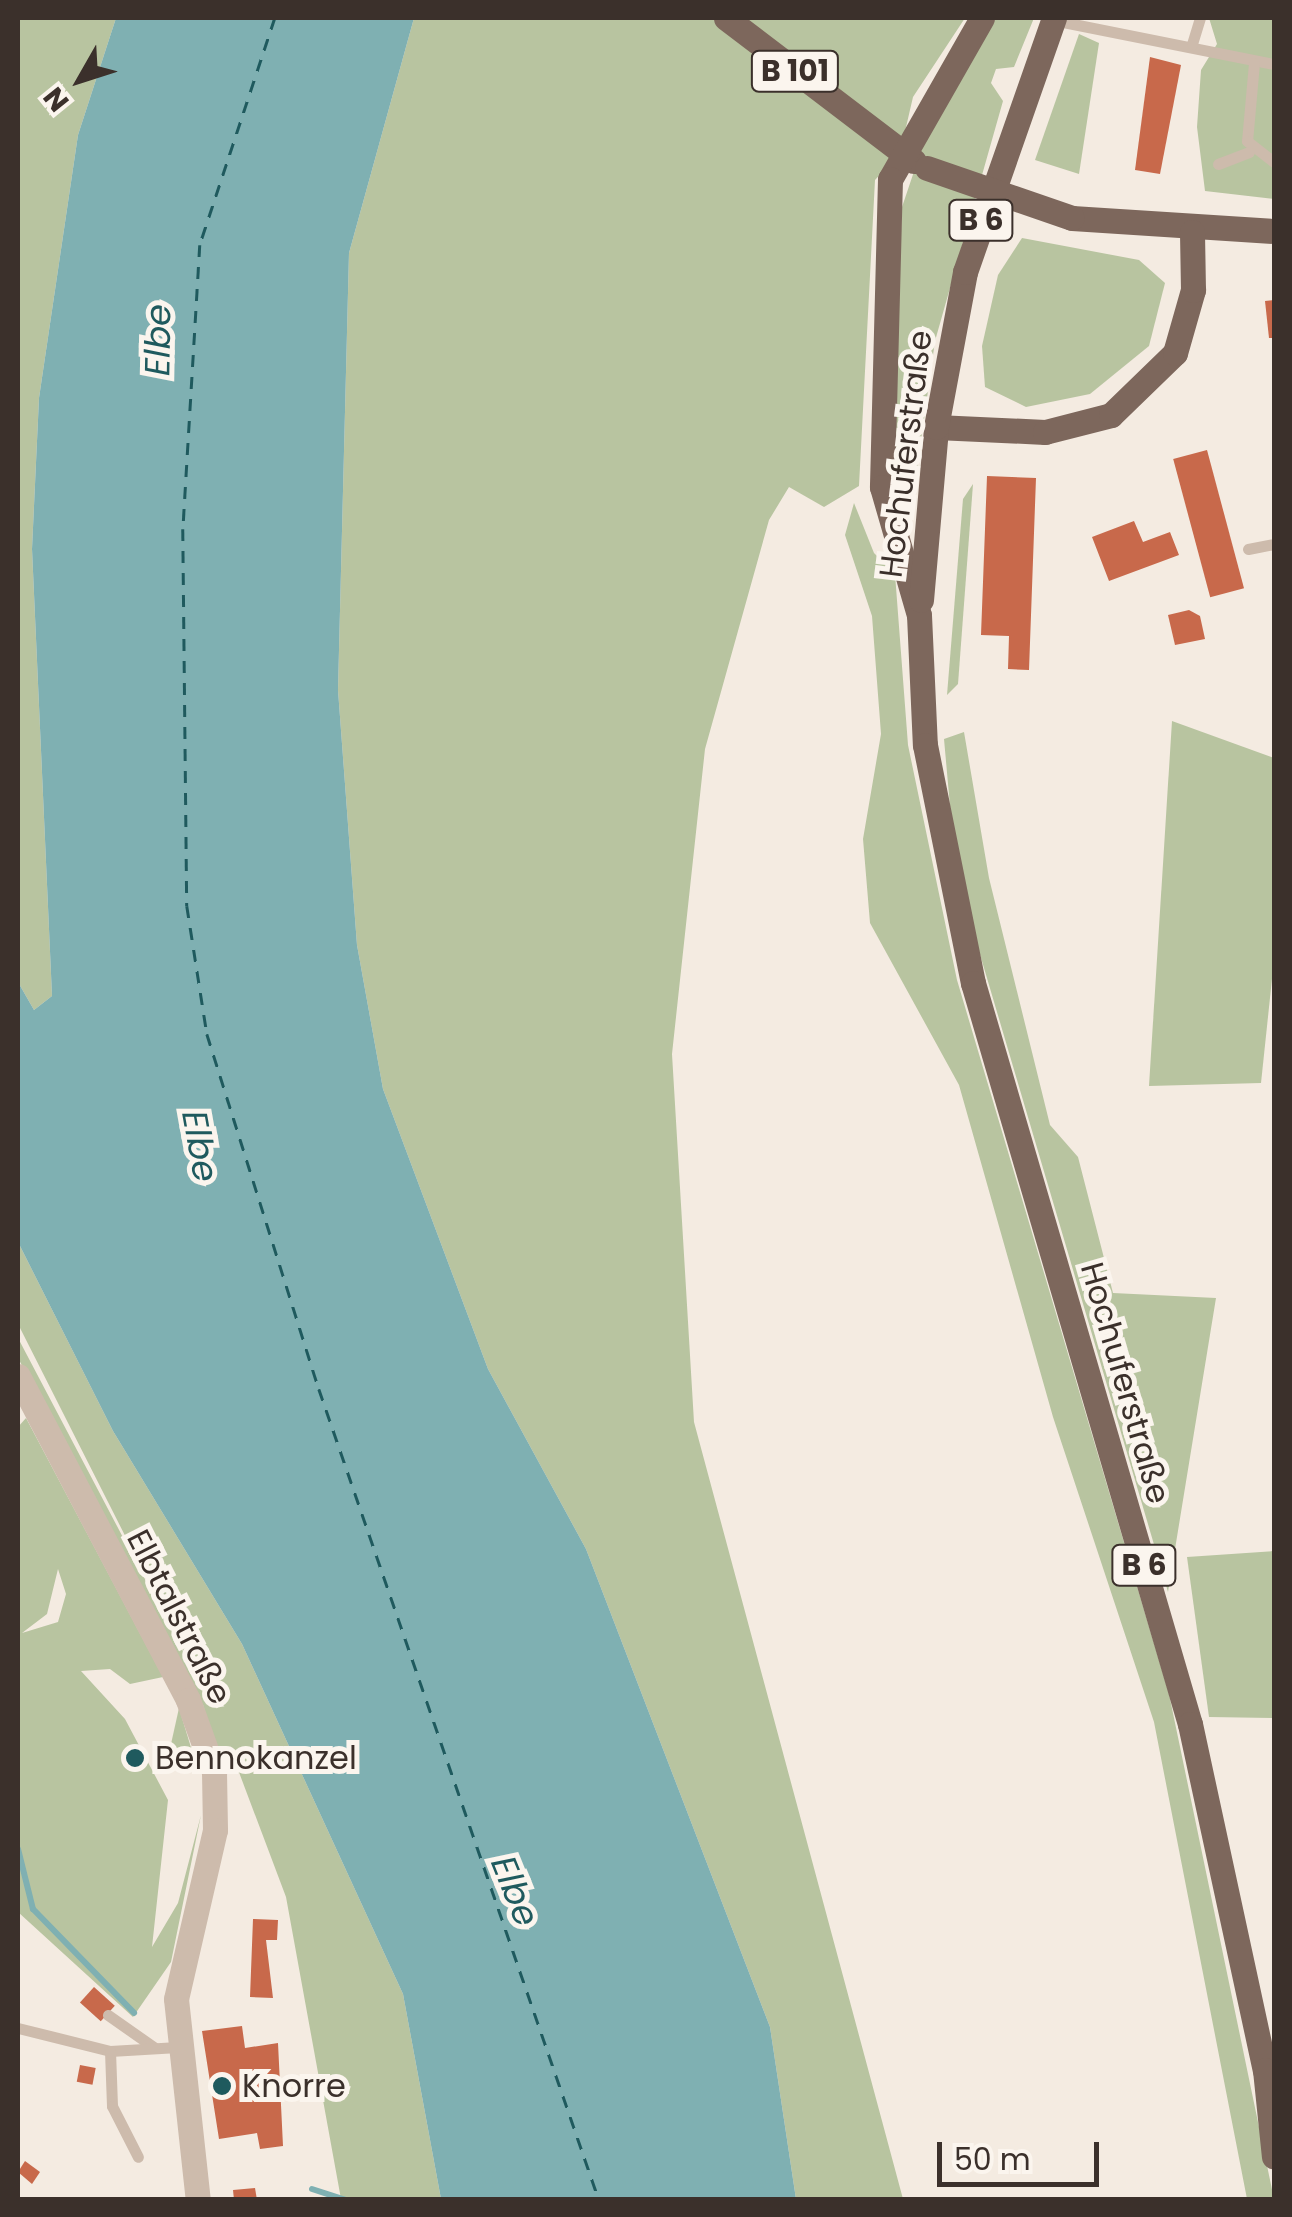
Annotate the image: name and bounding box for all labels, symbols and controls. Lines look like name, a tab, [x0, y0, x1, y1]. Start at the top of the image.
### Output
north arrow	[30, 30, 130, 130]
road number: B 101	[750, 46, 840, 96]
text: N	[35, 79, 78, 120]
road number: B 6	[946, 195, 1016, 245]
water label: Elbe	[136, 304, 180, 376]
street label: Hochuferstraße	[872, 328, 940, 580]
water label: Elbe	[173, 1107, 227, 1185]
street label: Hochuferstraße	[1072, 1258, 1178, 1508]
street label: Elbtalstraße	[119, 1523, 239, 1711]
road number: B 6	[1109, 1540, 1179, 1590]
place label: Bennokanzel	[155, 1739, 357, 1777]
marker: Bennokanzel	[124, 1747, 146, 1769]
water label: Elbe	[482, 1850, 548, 1932]
place label: Knorre	[242, 2067, 346, 2105]
marker: Knorre	[211, 2075, 233, 2097]
scale bar	[942, 2122, 1104, 2184]
text: 50 m	[954, 2138, 1031, 2181]

